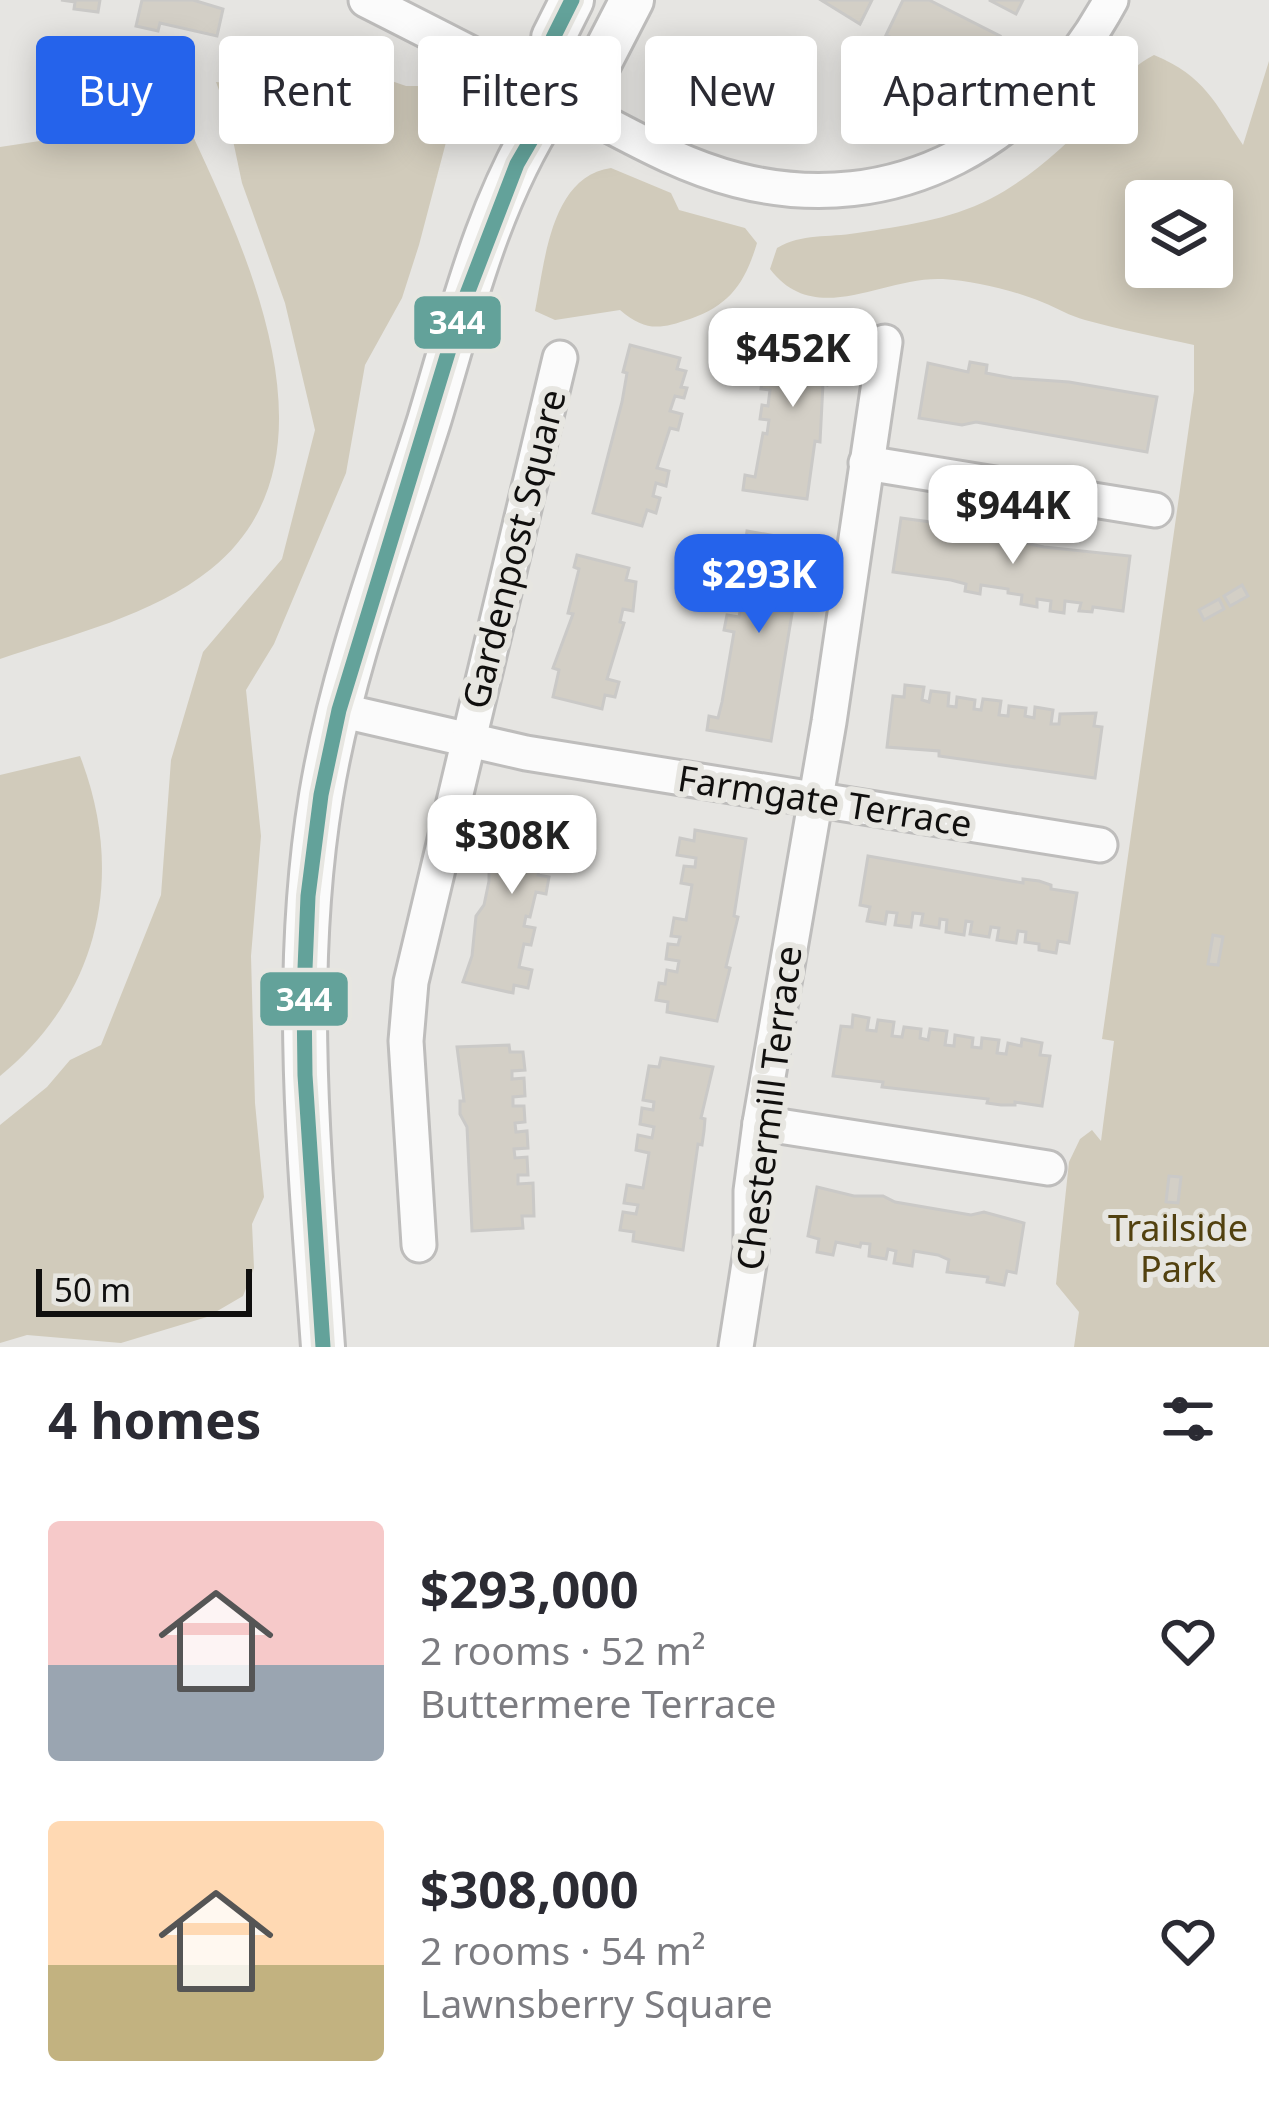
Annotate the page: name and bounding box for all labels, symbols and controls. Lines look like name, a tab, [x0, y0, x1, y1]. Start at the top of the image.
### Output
chip: Buy	[36, 36, 195, 144]
chip: Rent	[219, 36, 394, 144]
chip: Filters	[418, 36, 621, 144]
chip: New	[645, 36, 817, 144]
chip: Apartment	[841, 36, 1138, 144]
map controls	[1125, 180, 1233, 288]
button: layers	[1125, 180, 1233, 288]
line badge: 344	[412, 294, 503, 351]
text: 344	[429, 299, 485, 344]
pin: $452K	[709, 308, 877, 410]
text: $452K	[735, 320, 851, 373]
street label: Gardenpost Square	[450, 384, 577, 714]
pin: $944K	[929, 465, 1097, 567]
text: $944K	[955, 477, 1071, 530]
pin: $293K	[675, 534, 843, 636]
text: $293K	[701, 546, 817, 599]
street label: Farmgate Terrace	[675, 753, 976, 848]
pin: $308K	[428, 795, 596, 897]
text: $308K	[454, 807, 570, 860]
street label: Chestermill Terrace	[724, 943, 813, 1273]
line badge: 344	[258, 970, 350, 1028]
text: 344	[276, 976, 332, 1021]
park label: Trailside Park	[1108, 1203, 1248, 1293]
scale bar	[36, 1263, 252, 1316]
text: 50 m	[54, 1267, 131, 1312]
text: 4 homes	[48, 1384, 261, 1454]
icon: filters	[1155, 1386, 1221, 1452]
text: $293,000	[420, 1553, 639, 1623]
icon: home	[144, 1569, 288, 1713]
icon: heart	[1155, 1608, 1221, 1674]
text: 2 rooms · 52 m²	[420, 1623, 706, 1676]
text: Buttermere Terrace	[420, 1676, 777, 1729]
text: $308,000	[420, 1853, 639, 1923]
icon: home	[144, 1869, 288, 2013]
icon: heart	[1155, 1908, 1221, 1974]
text: 2 rooms · 54 m²	[420, 1923, 706, 1976]
text: Lawnsberry Square	[420, 1976, 773, 2029]

